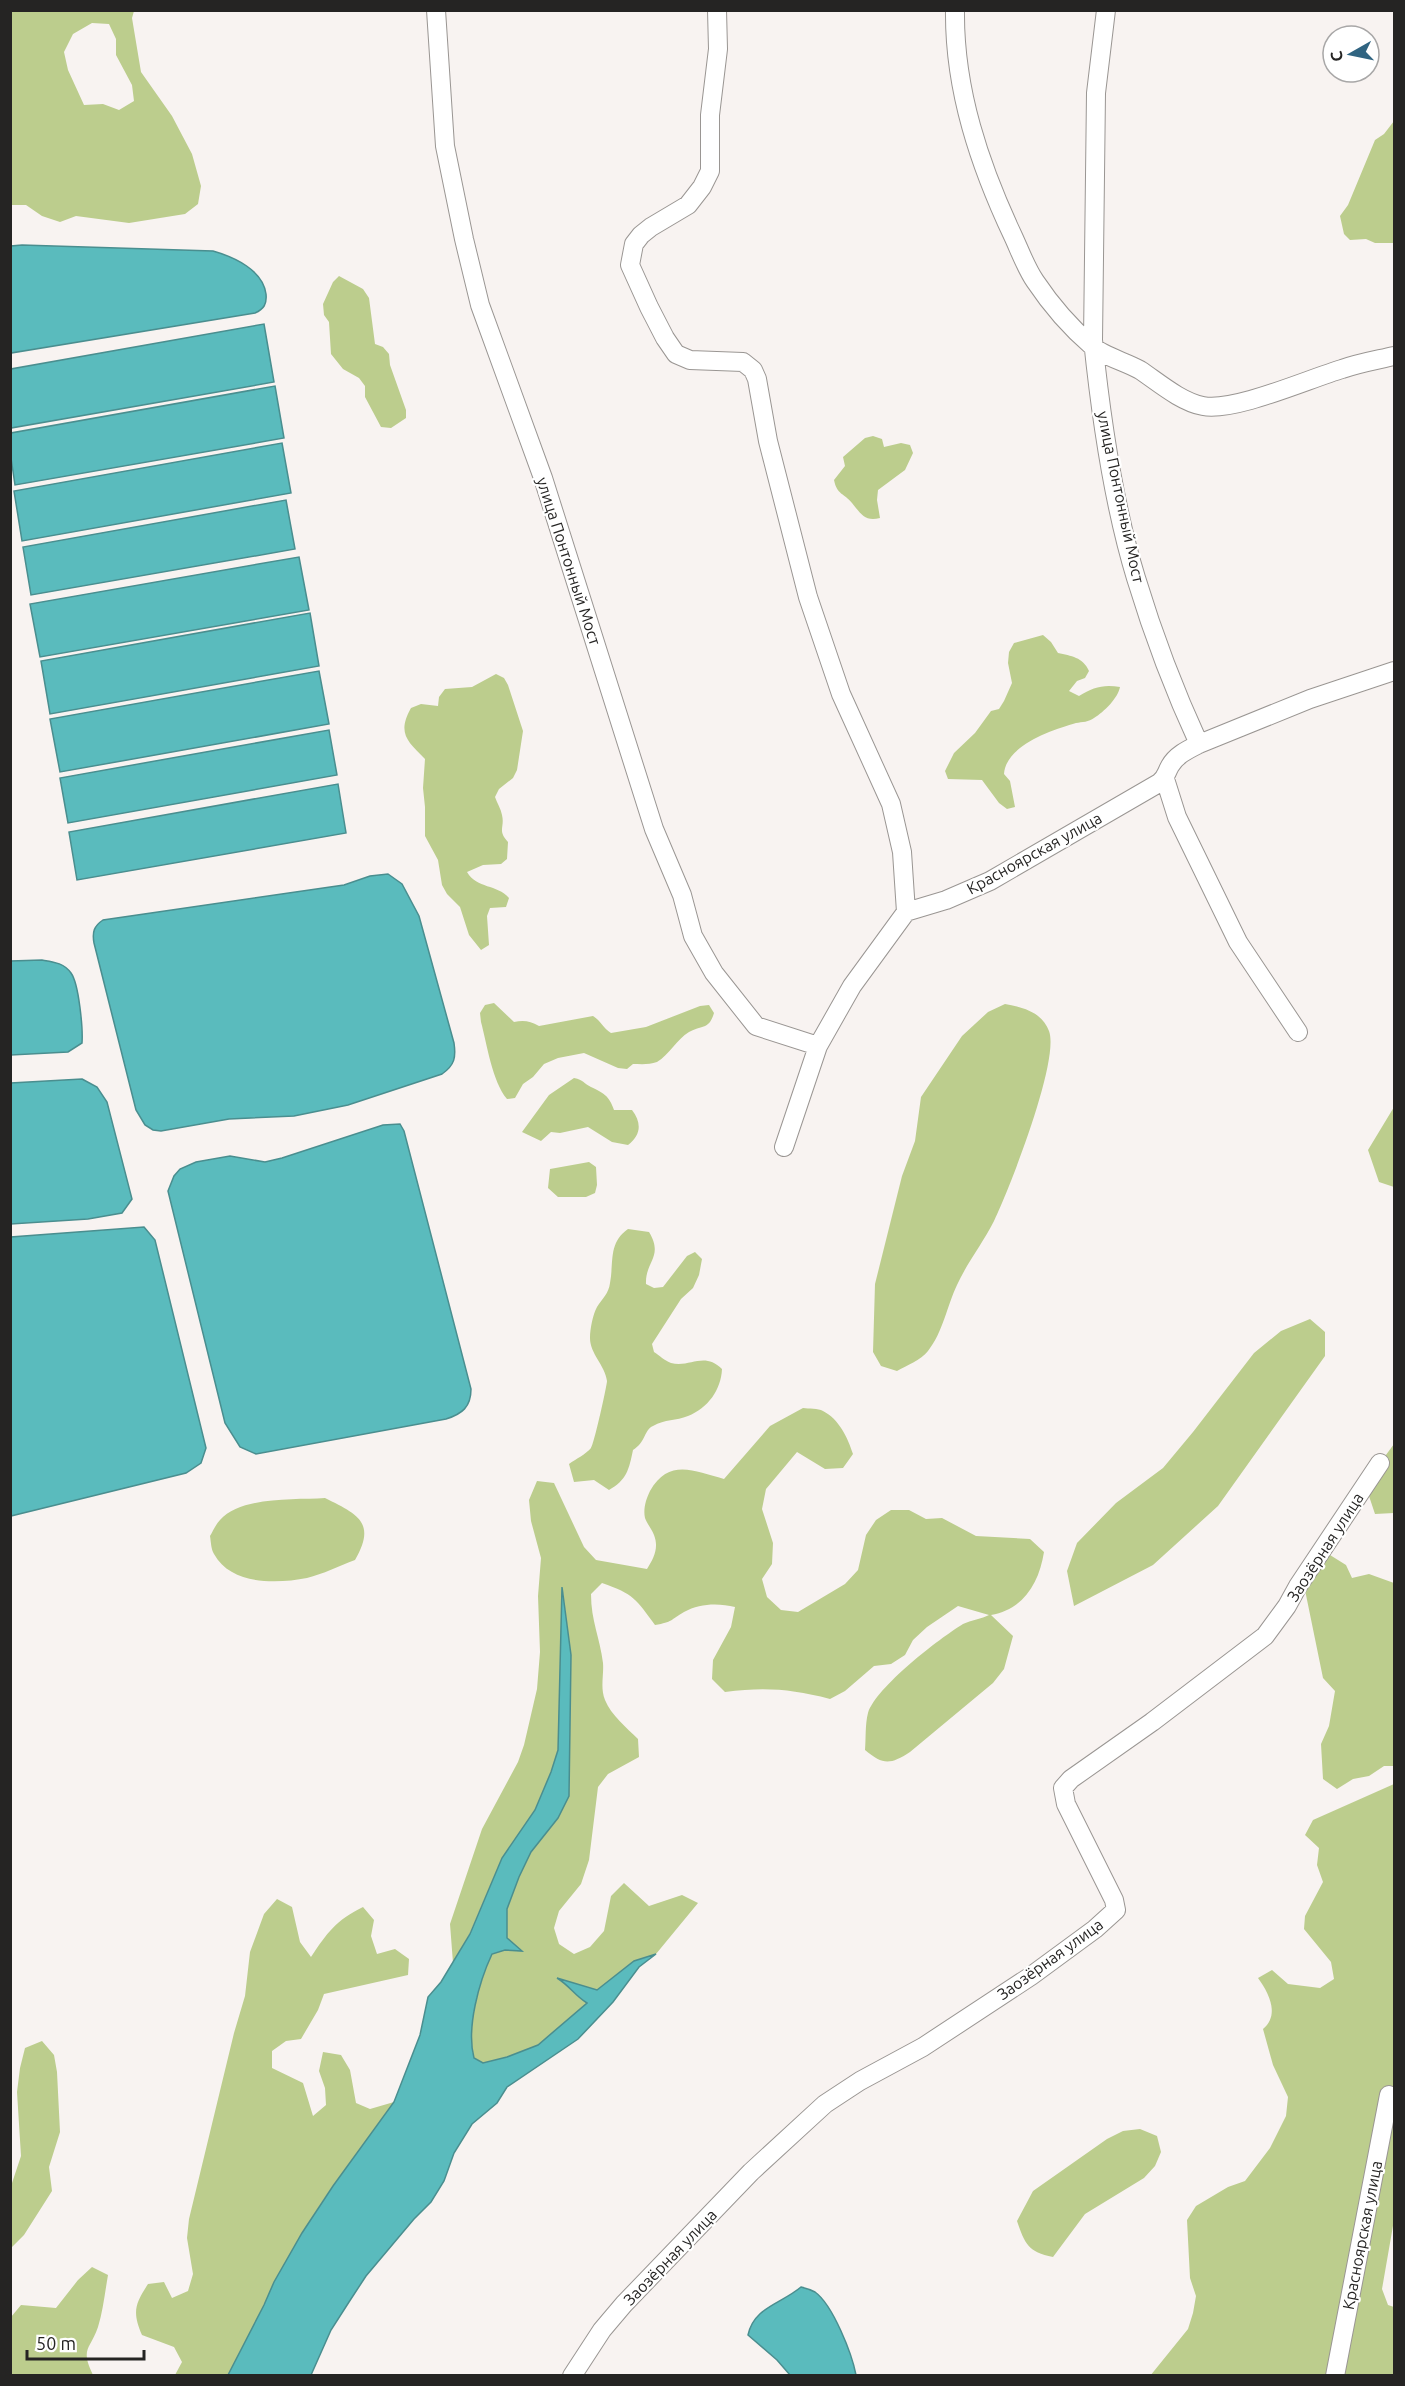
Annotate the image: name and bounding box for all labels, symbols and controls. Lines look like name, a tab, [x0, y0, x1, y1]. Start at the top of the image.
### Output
north arrow	[1321, 24, 1381, 84]
text: С	[1326, 50, 1346, 63]
street label: улица Понтонный Мост	[1094, 409, 1148, 585]
street label: улица Понтонный Мост	[533, 475, 605, 647]
street label: Красноярская улица	[963, 808, 1105, 898]
street label: Заозёрная улица	[1283, 1489, 1367, 1605]
street label: Заозёрная улица	[994, 1915, 1106, 2003]
street label: Красноярская улица	[1339, 2159, 1385, 2311]
street label: Заозёрная улица	[620, 2205, 720, 2309]
scale bar	[27, 2323, 144, 2361]
text: 50 m	[36, 2333, 76, 2353]

